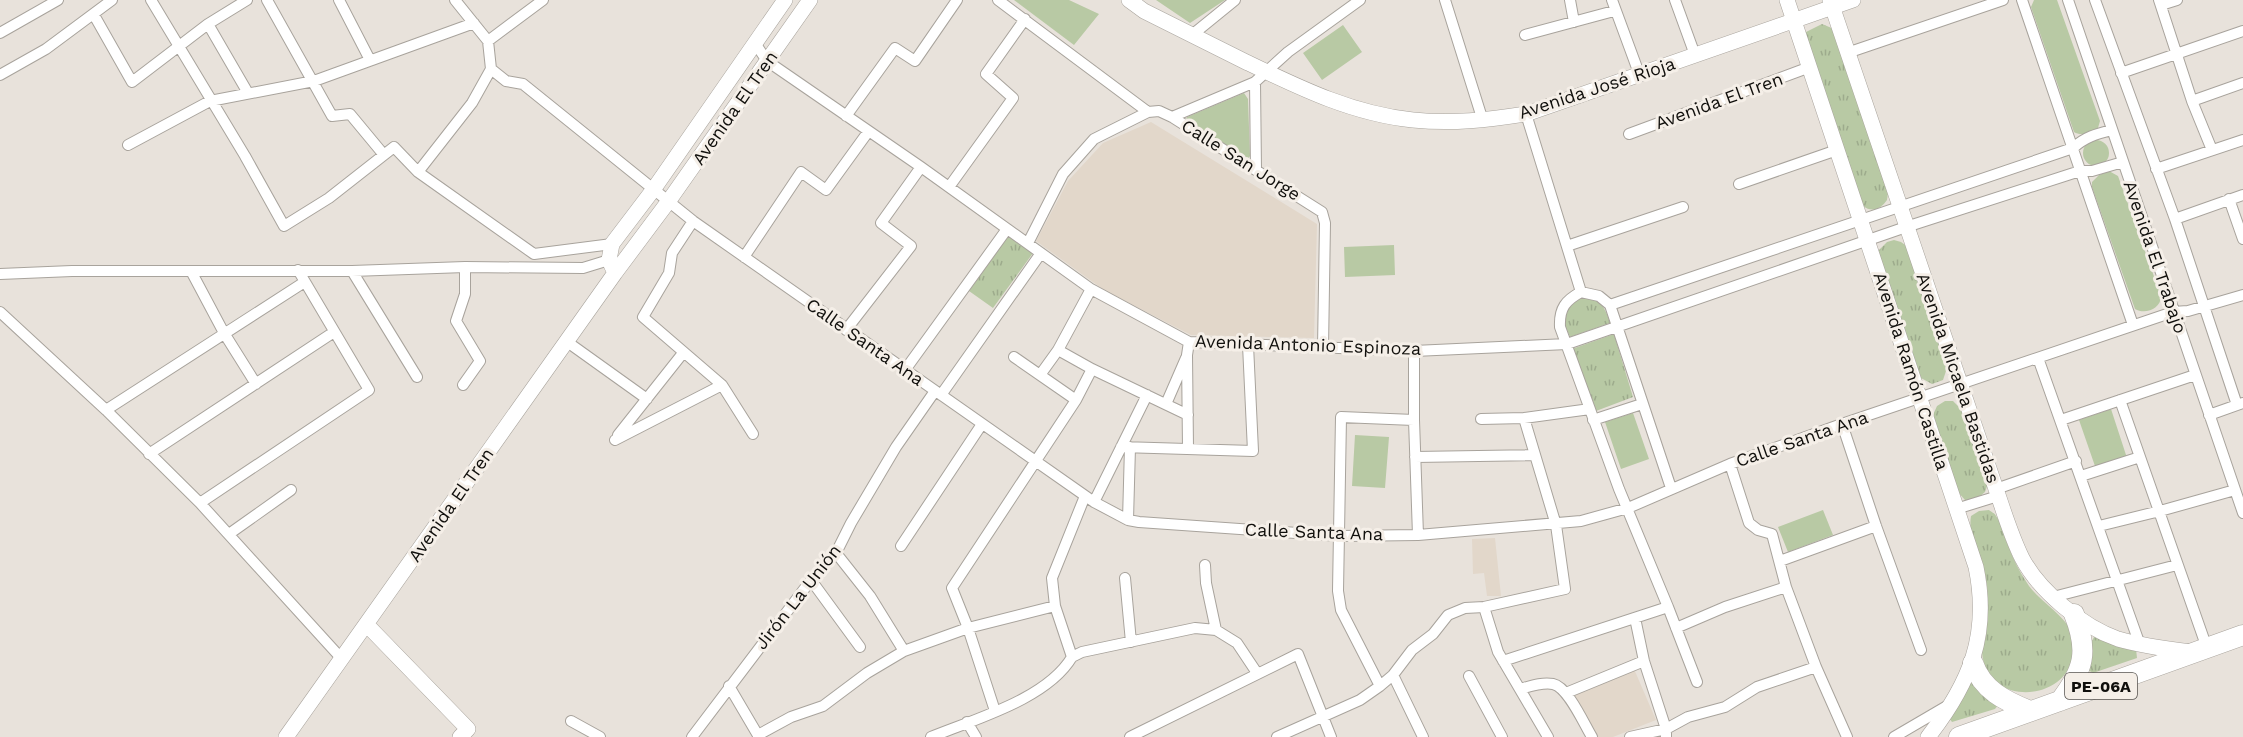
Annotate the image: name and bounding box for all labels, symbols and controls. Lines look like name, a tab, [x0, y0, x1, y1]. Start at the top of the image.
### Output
street label: Avenida El Tren	[687, 47, 782, 169]
street label: Avenida José Rioja	[1516, 52, 1678, 123]
street label: Avenida El Tren	[1652, 68, 1786, 133]
street label: Calle San Jorge	[1178, 115, 1305, 205]
street label: Avenida El Trabajo	[2119, 178, 2191, 336]
street label: Avenida Ramón Castilla	[1869, 269, 1953, 473]
street label: Avenida Micaela Bastidas	[1913, 270, 2004, 486]
street label: Calle Santa Ana	[802, 293, 928, 390]
street label: Avenida Antonio Espinoza	[1195, 330, 1421, 359]
street label: Calle Santa Ana	[1733, 406, 1871, 471]
street label: Avenida El Tren	[403, 444, 498, 566]
street label: Calle Santa Ana	[1244, 519, 1384, 544]
street label: Jirón La Unión	[750, 540, 845, 653]
road number: PE-06A	[2065, 673, 2137, 699]

